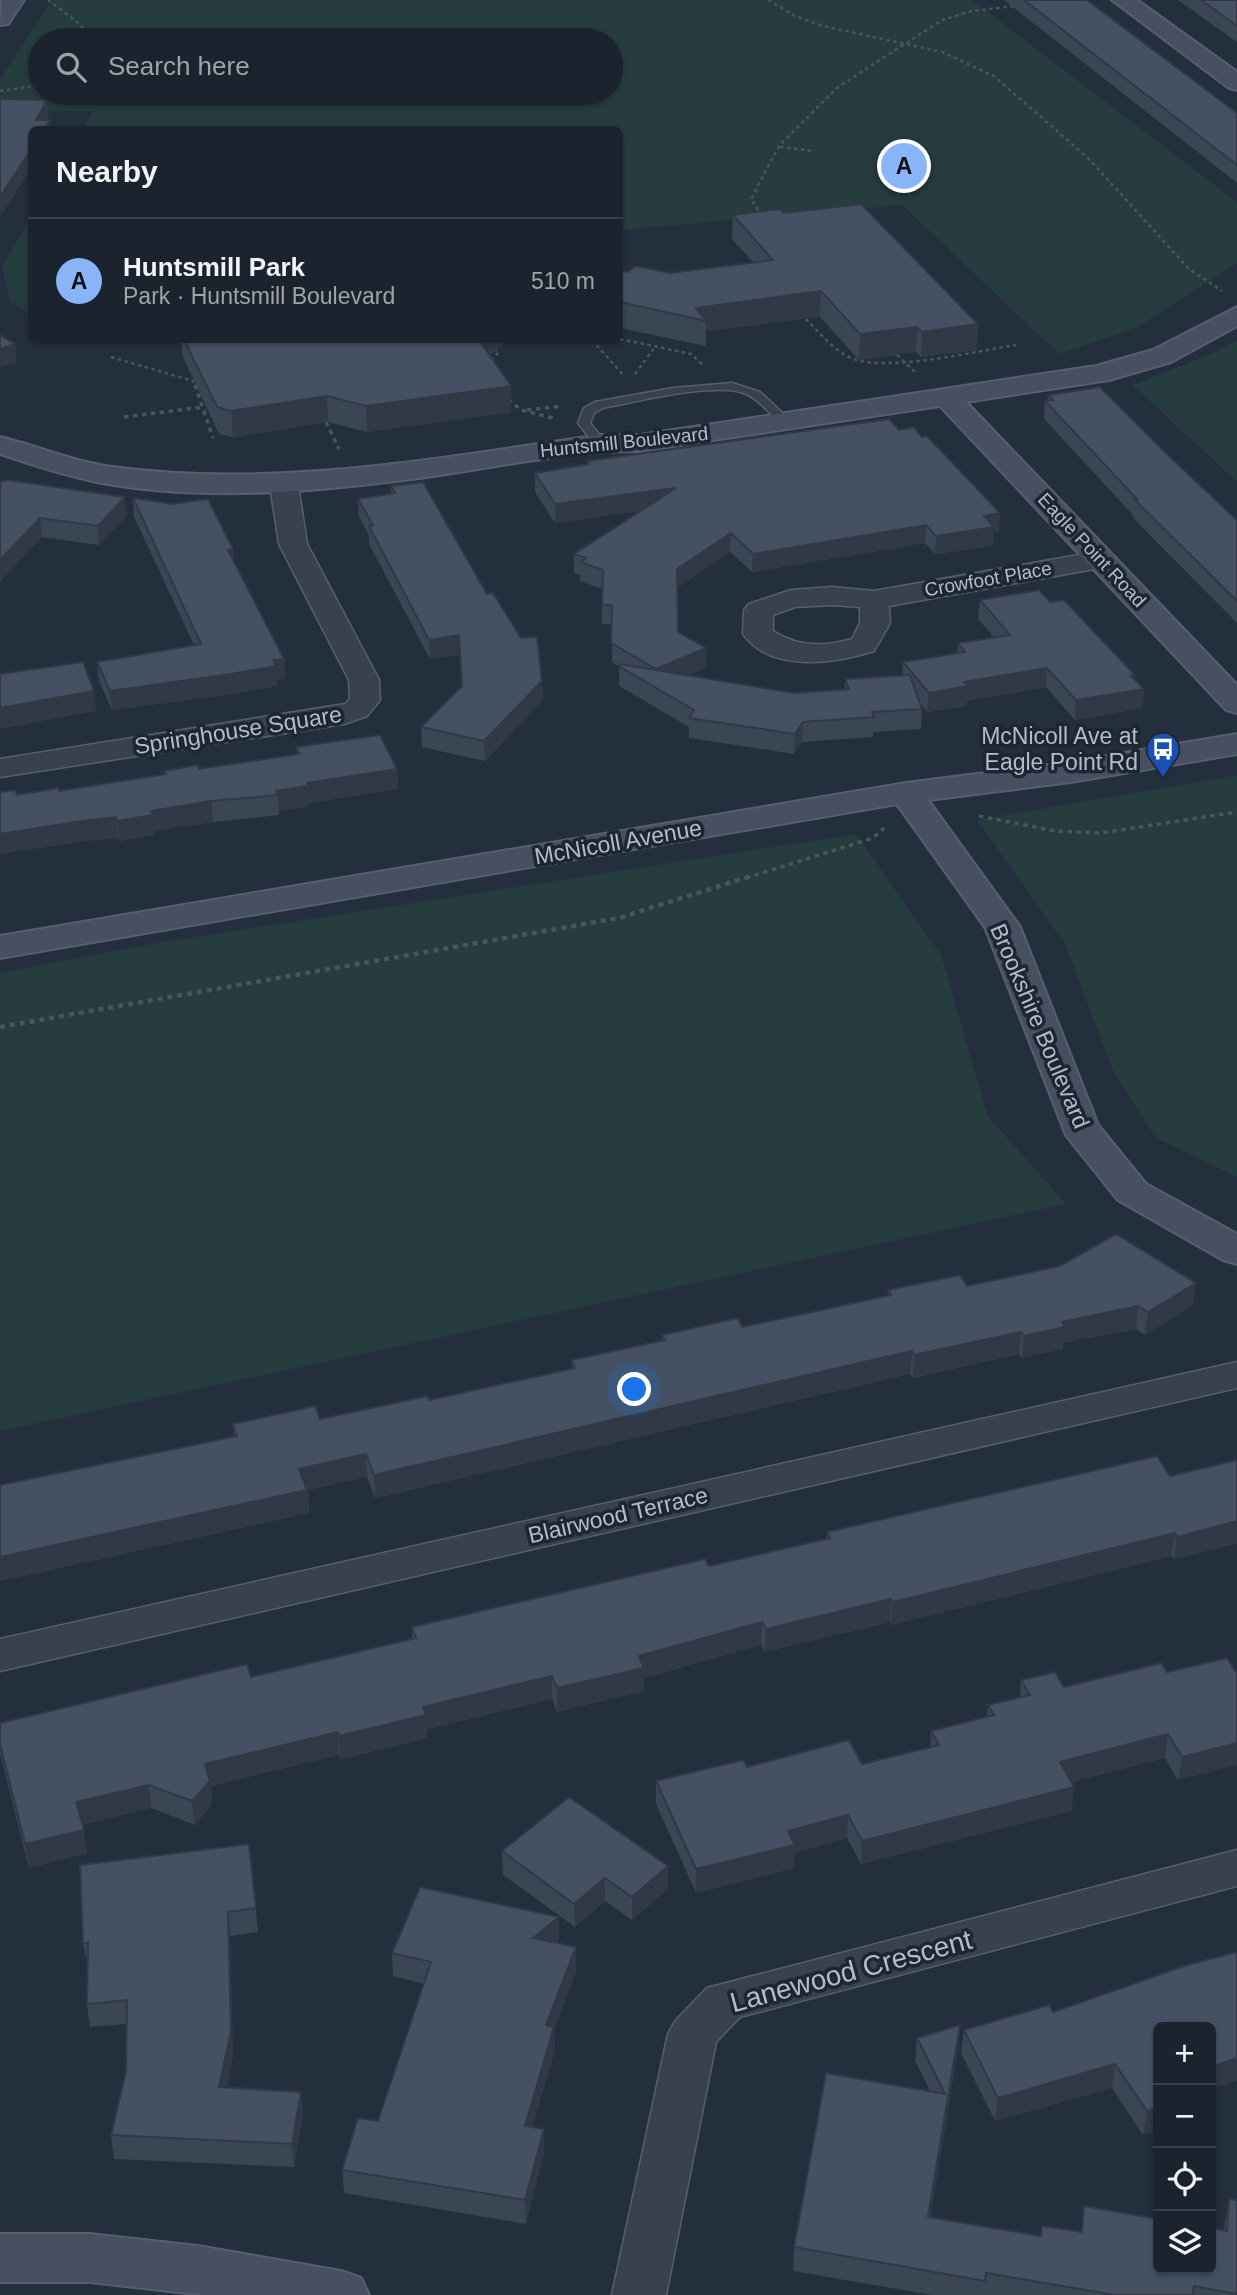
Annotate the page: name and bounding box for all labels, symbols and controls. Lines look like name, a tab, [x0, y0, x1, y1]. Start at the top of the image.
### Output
search box	[28, 28, 623, 105]
icon: search	[52, 48, 90, 86]
text: Search here	[108, 51, 250, 81]
pin: A	[881, 140, 927, 192]
text: Nearby	[56, 155, 158, 188]
text: Huntsmill Park	[123, 252, 305, 282]
text: A	[71, 268, 87, 294]
text: 510 m	[531, 268, 595, 294]
text: Park · Huntsmill Boulevard	[123, 283, 395, 309]
street label: Huntsmill Boulevard	[539, 423, 709, 461]
street label: Eagle Point Road	[1034, 489, 1150, 611]
street label: Crowfoot Place	[923, 557, 1053, 601]
street label: Springhouse Square	[132, 701, 344, 759]
place label: McNicoll Ave at Eagle Point Rd	[981, 723, 1139, 775]
bus stop icon: McNicoll Ave at Eagle Point Rd	[1144, 730, 1182, 779]
street label: McNicoll Avenue	[532, 814, 704, 870]
street label: Brookshire Boulevard	[985, 920, 1095, 1132]
your location	[617, 1372, 651, 1406]
street label: Blairwood Terrace	[526, 1482, 710, 1548]
street label: Lanewood Crescent	[727, 1924, 976, 2018]
map controls	[1153, 2022, 1216, 2274]
button: +	[1153, 2022, 1216, 2085]
button: −	[1153, 2085, 1216, 2148]
button: locate	[1153, 2148, 1216, 2211]
button: layers	[1153, 2211, 1216, 2274]

